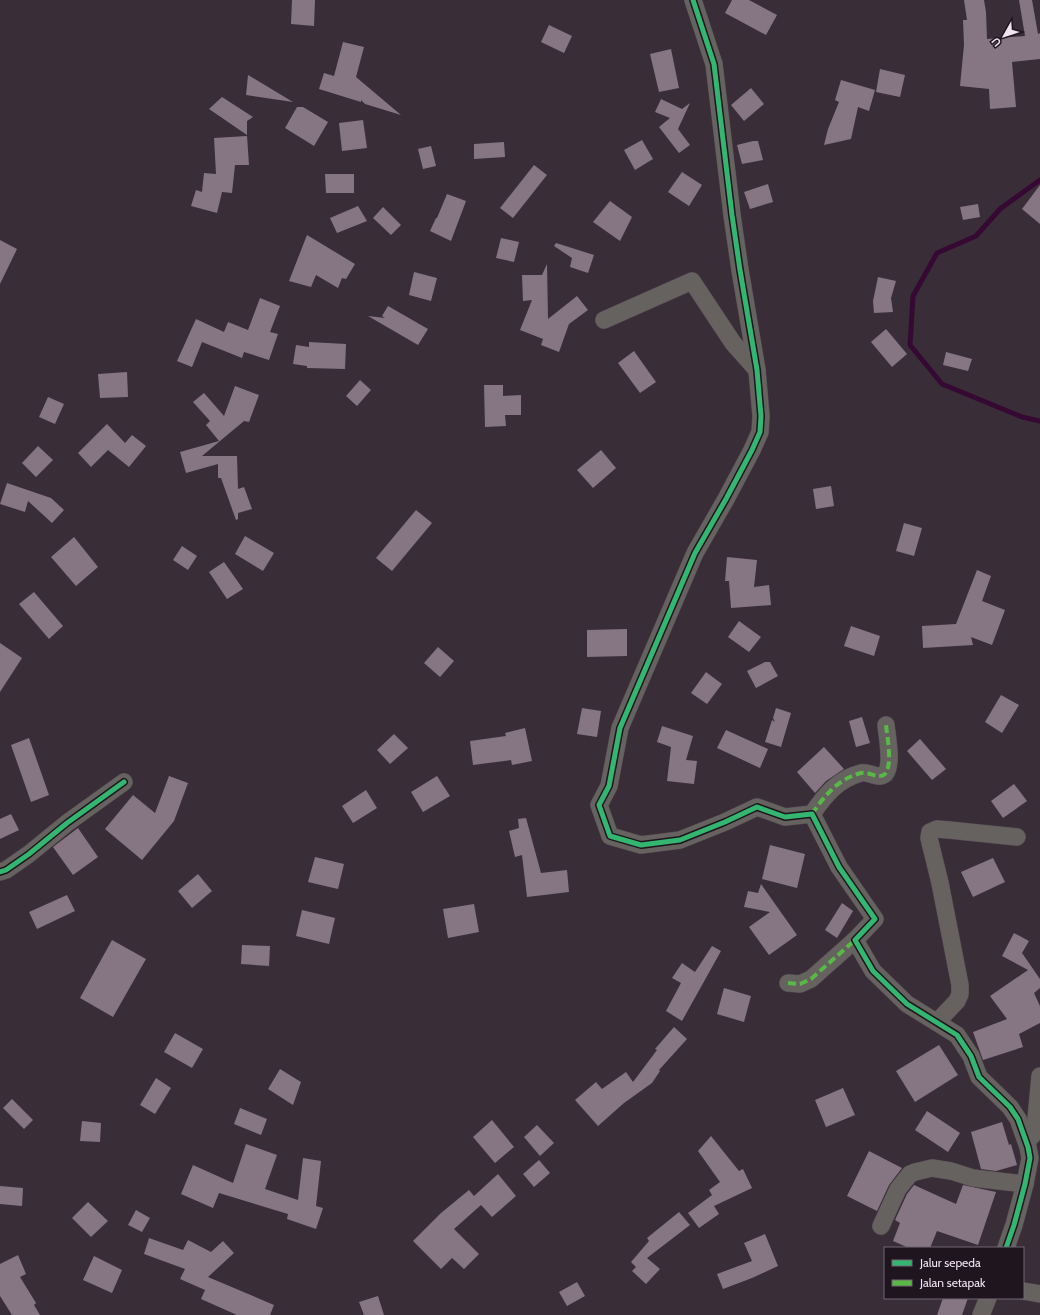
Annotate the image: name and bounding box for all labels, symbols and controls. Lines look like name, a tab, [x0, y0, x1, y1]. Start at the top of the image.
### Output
north arrow	[984, 16, 1024, 56]
text: U	[988, 35, 1004, 50]
legend	[884, 1247, 1024, 1299]
text: Jalur sepeda	[919, 1255, 981, 1270]
text: Jalan setapak	[919, 1275, 986, 1290]

